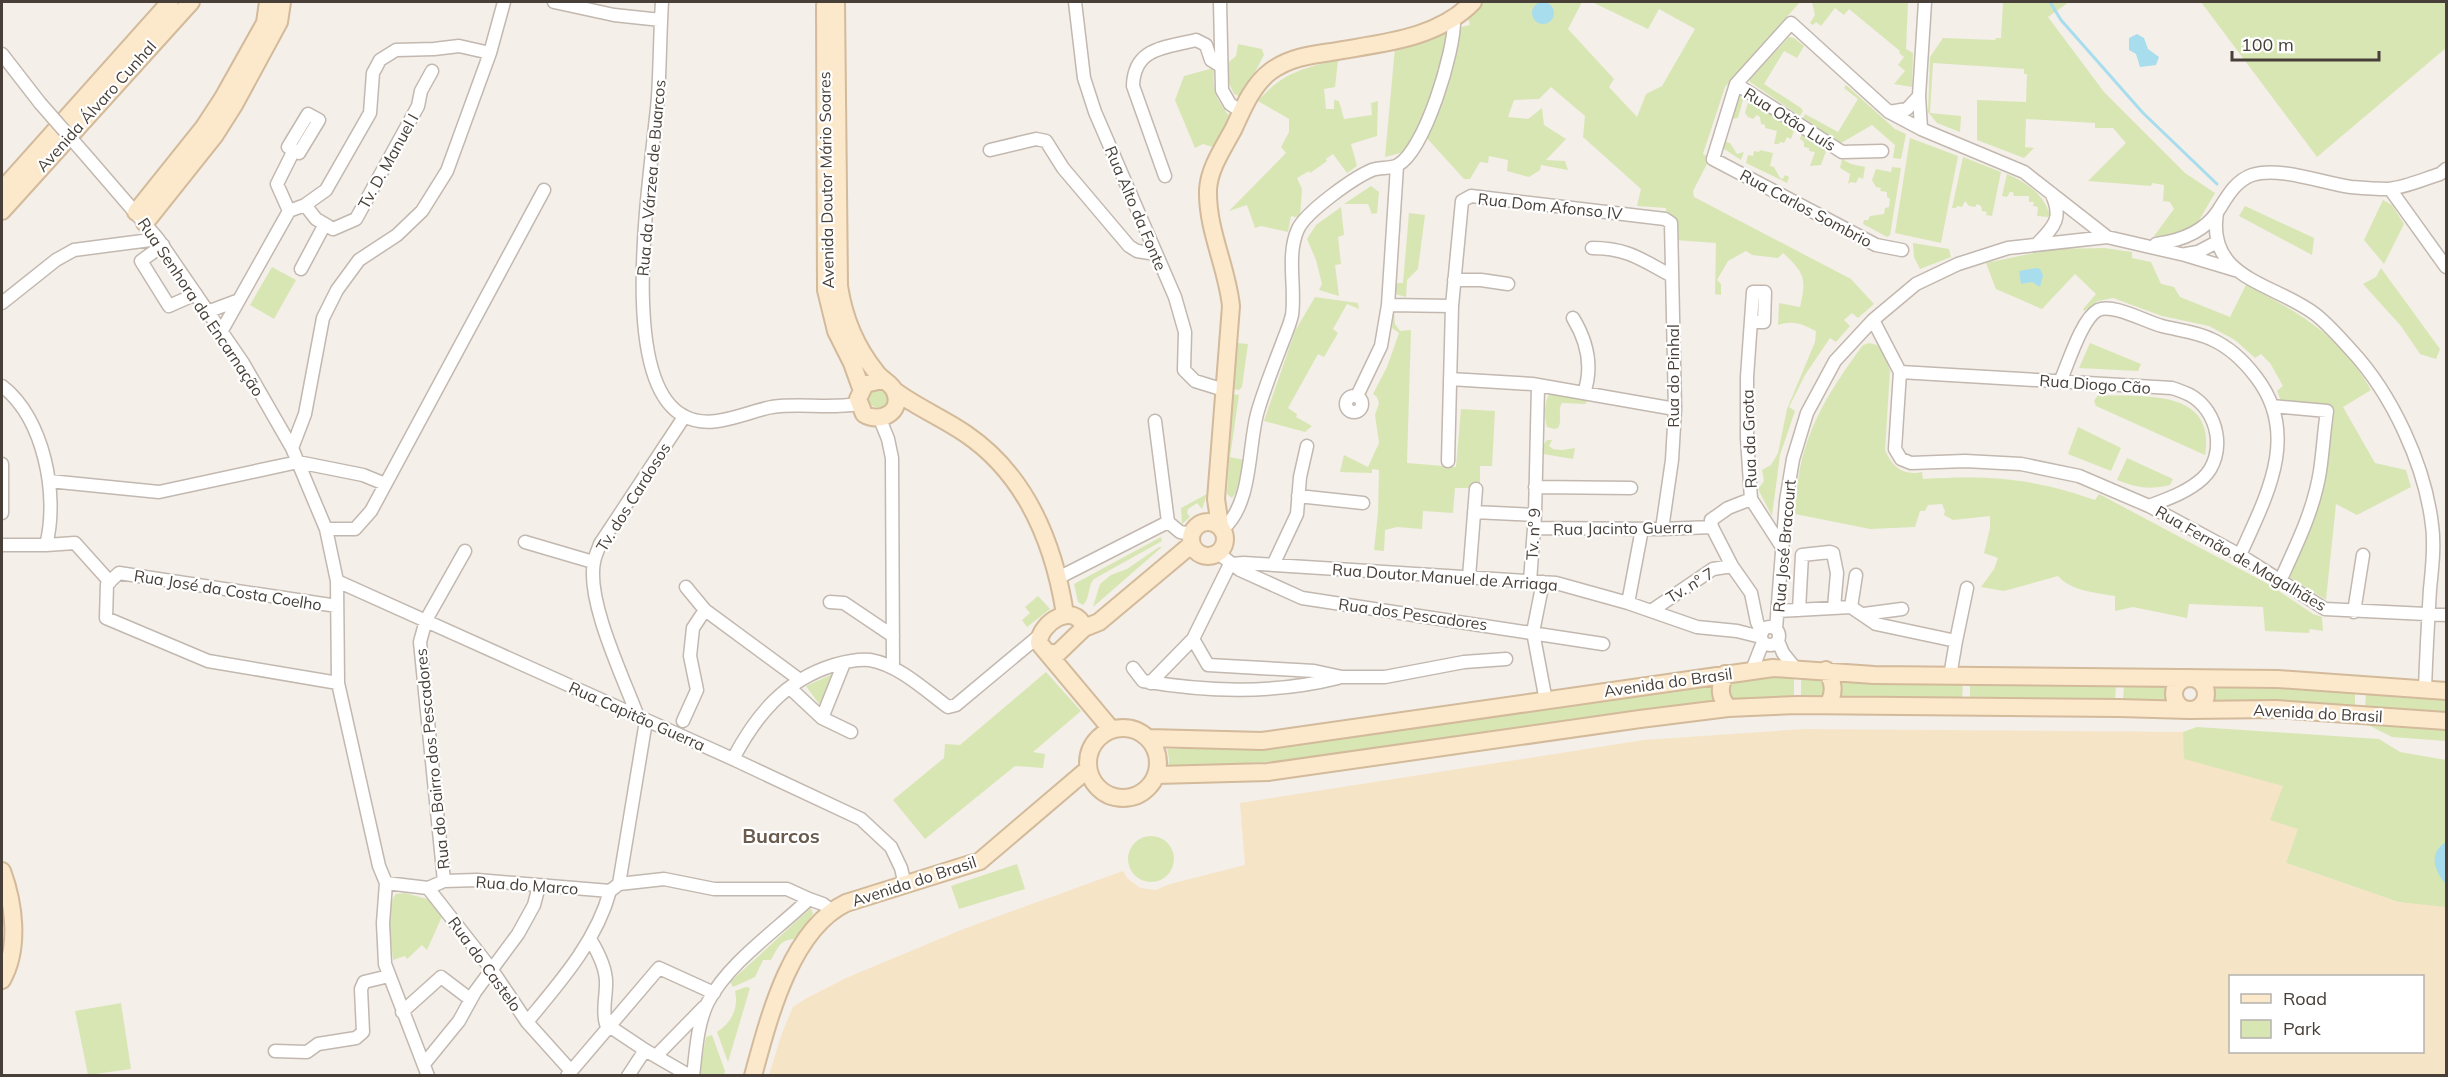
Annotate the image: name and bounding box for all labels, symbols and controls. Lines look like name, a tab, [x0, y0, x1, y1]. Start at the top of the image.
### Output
scale bar	[2232, 24, 2379, 62]
text: 100 m	[2241, 33, 2294, 56]
street label: Avenida Álvaro Cunhal	[32, 36, 160, 176]
street label: Avenida Doutor Mário Soares	[814, 71, 838, 289]
street label: Rua da Várzea de Buarcos	[632, 79, 670, 277]
street label: Rua Otão Luís	[1740, 83, 1840, 155]
street label: Tv. D. Manuel I	[354, 110, 422, 212]
street label: Rua Alto da Fonte	[1101, 143, 1171, 273]
street label: Rua Carlos Sombrio	[1737, 165, 1875, 251]
street label: Rua Dom Afonso IV	[1477, 188, 1624, 224]
street label: Rua Senhora da Encarnação	[134, 214, 268, 400]
street label: Rua do Pinhal	[1663, 324, 1683, 428]
street label: Rua Diogo Cão	[2039, 370, 2151, 398]
street label: Rua da Grota	[1737, 389, 1761, 489]
street label: Tv. dos Cardosos	[591, 439, 675, 555]
street label: Rua José Bracourt	[1768, 478, 1800, 613]
street label: Rua Fernão de Magalhães	[2152, 501, 2330, 615]
street label: Tv. nº 9	[1522, 507, 1544, 561]
street label: Rua Jacinto Guerra	[1553, 517, 1693, 539]
street label: Rua Doutor Manuel de Arriaga	[1331, 559, 1559, 595]
street label: Tv. nº 7	[1662, 563, 1718, 607]
street label: Rua José da Costa Coelho	[133, 565, 323, 615]
street label: Rua dos Pescadores	[1337, 594, 1489, 634]
street label: Rua do Bairro dos Pescadores	[410, 647, 454, 871]
street label: Avenida do Brasil	[1602, 663, 1734, 701]
street label: Rua Capitão Guerra	[566, 677, 708, 755]
street label: Avenida do Brasil	[2253, 700, 2383, 726]
district label: Buarcos	[742, 823, 820, 848]
street label: Avenida do Brasil	[849, 851, 979, 911]
street label: Rua do Marco	[475, 871, 579, 899]
street label: Rua do Castelo	[444, 913, 526, 1015]
legend	[2229, 975, 2424, 1053]
text: Road	[2283, 987, 2327, 1010]
text: Park	[2283, 1017, 2322, 1040]

